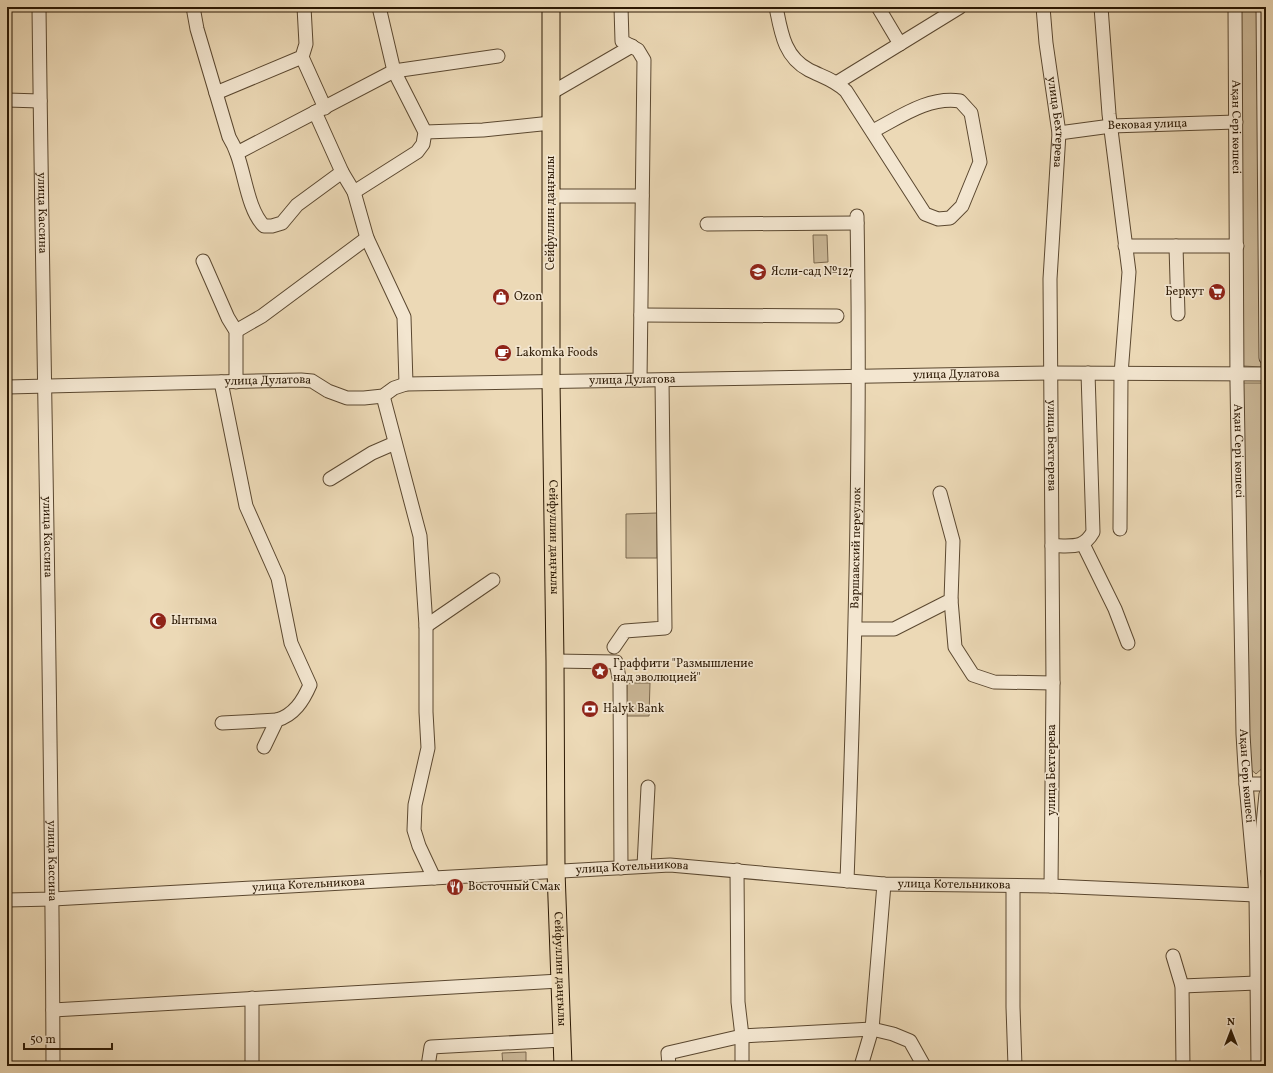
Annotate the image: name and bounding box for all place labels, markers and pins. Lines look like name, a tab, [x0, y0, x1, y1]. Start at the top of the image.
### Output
school or university icon: Ясли-сад №127	[748, 262, 768, 282]
place label: Ясли-сад №127	[771, 264, 854, 280]
supermarket icon: Беркут	[1207, 282, 1227, 302]
place label: Беркут	[1165, 284, 1204, 300]
shop icon: Ozon	[491, 287, 511, 307]
place label: Ozon	[514, 289, 542, 305]
cafe icon: Lakomka Foods	[493, 343, 513, 363]
place label: Lakomka Foods	[516, 345, 598, 361]
mosque icon: Ынтыма	[148, 611, 168, 631]
place label: Ынтыма	[171, 613, 217, 629]
place label: Граффити "Размышление над эволюцией"	[613, 656, 754, 686]
place icon: Граффити "Размышление над эволюцией"	[590, 661, 610, 681]
bank icon: Halyk Bank	[580, 699, 600, 719]
place label: Halyk Bank	[603, 701, 665, 717]
restaurant icon: Восточный Смак	[445, 877, 465, 897]
place label: Восточный Смак	[468, 879, 561, 895]

